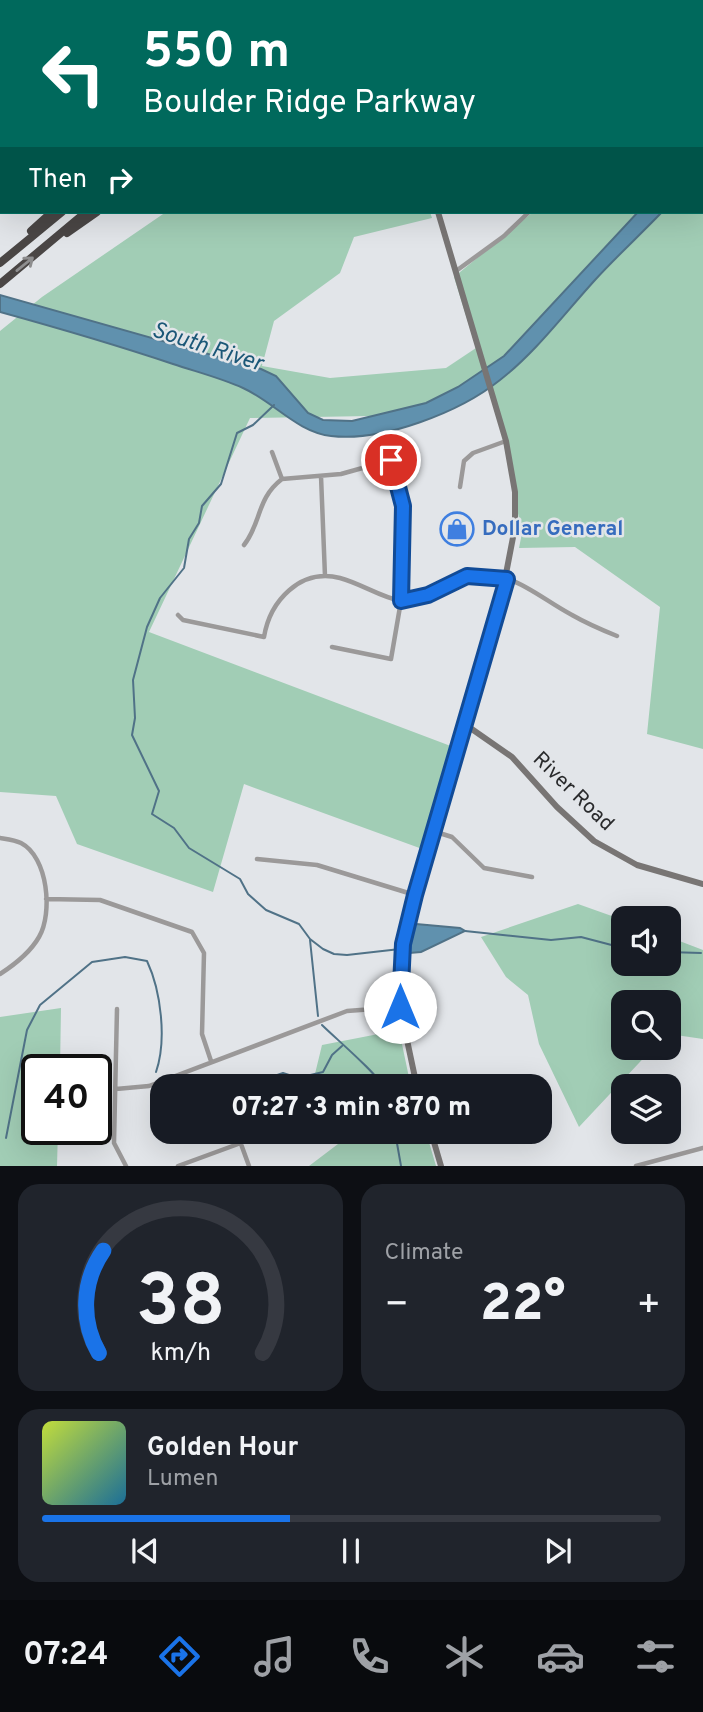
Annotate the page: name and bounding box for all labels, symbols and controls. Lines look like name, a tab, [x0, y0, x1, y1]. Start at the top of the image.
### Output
text: 550 m	[143, 23, 290, 85]
icon: left	[28, 28, 119, 119]
text: Boulder Ridge Parkway	[143, 84, 476, 124]
icon: right	[101, 161, 139, 199]
text: Then	[28, 164, 87, 197]
one-way arrow	[15, 256, 33, 271]
water label: South River	[148, 316, 268, 380]
pin	[361, 430, 421, 490]
icon: arrive	[372, 441, 410, 479]
shop icon: Dollar General	[438, 510, 476, 548]
place label: Dollar General	[482, 516, 623, 543]
street label: River Road	[527, 746, 619, 838]
map controls	[611, 906, 681, 1144]
button: sound	[611, 906, 681, 976]
position arrow	[363, 970, 437, 1044]
button: search	[611, 990, 681, 1060]
speed limit sign: 40	[21, 1054, 112, 1145]
button: layers	[611, 1074, 681, 1144]
text: 07:27 · 3 min · 870 m	[231, 1092, 471, 1125]
text: Climate	[385, 1239, 463, 1268]
text: 38	[136, 1260, 225, 1352]
text: 22°	[480, 1273, 565, 1339]
text: −	[385, 1282, 409, 1331]
text: +	[636, 1282, 661, 1331]
text: km/h	[150, 1338, 211, 1370]
text: Golden Hour	[147, 1432, 298, 1465]
text: Lumen	[147, 1465, 218, 1494]
icon: previous	[126, 1532, 164, 1570]
icon: pause	[332, 1532, 370, 1570]
icon: next	[539, 1532, 577, 1570]
icon: directions	[155, 1632, 204, 1681]
icon: music	[250, 1632, 299, 1681]
icon: phone	[345, 1632, 394, 1681]
icon: climate	[440, 1632, 489, 1681]
icon: car	[536, 1632, 585, 1681]
icon: filters	[631, 1632, 680, 1681]
text: 07:24	[23, 1636, 109, 1676]

